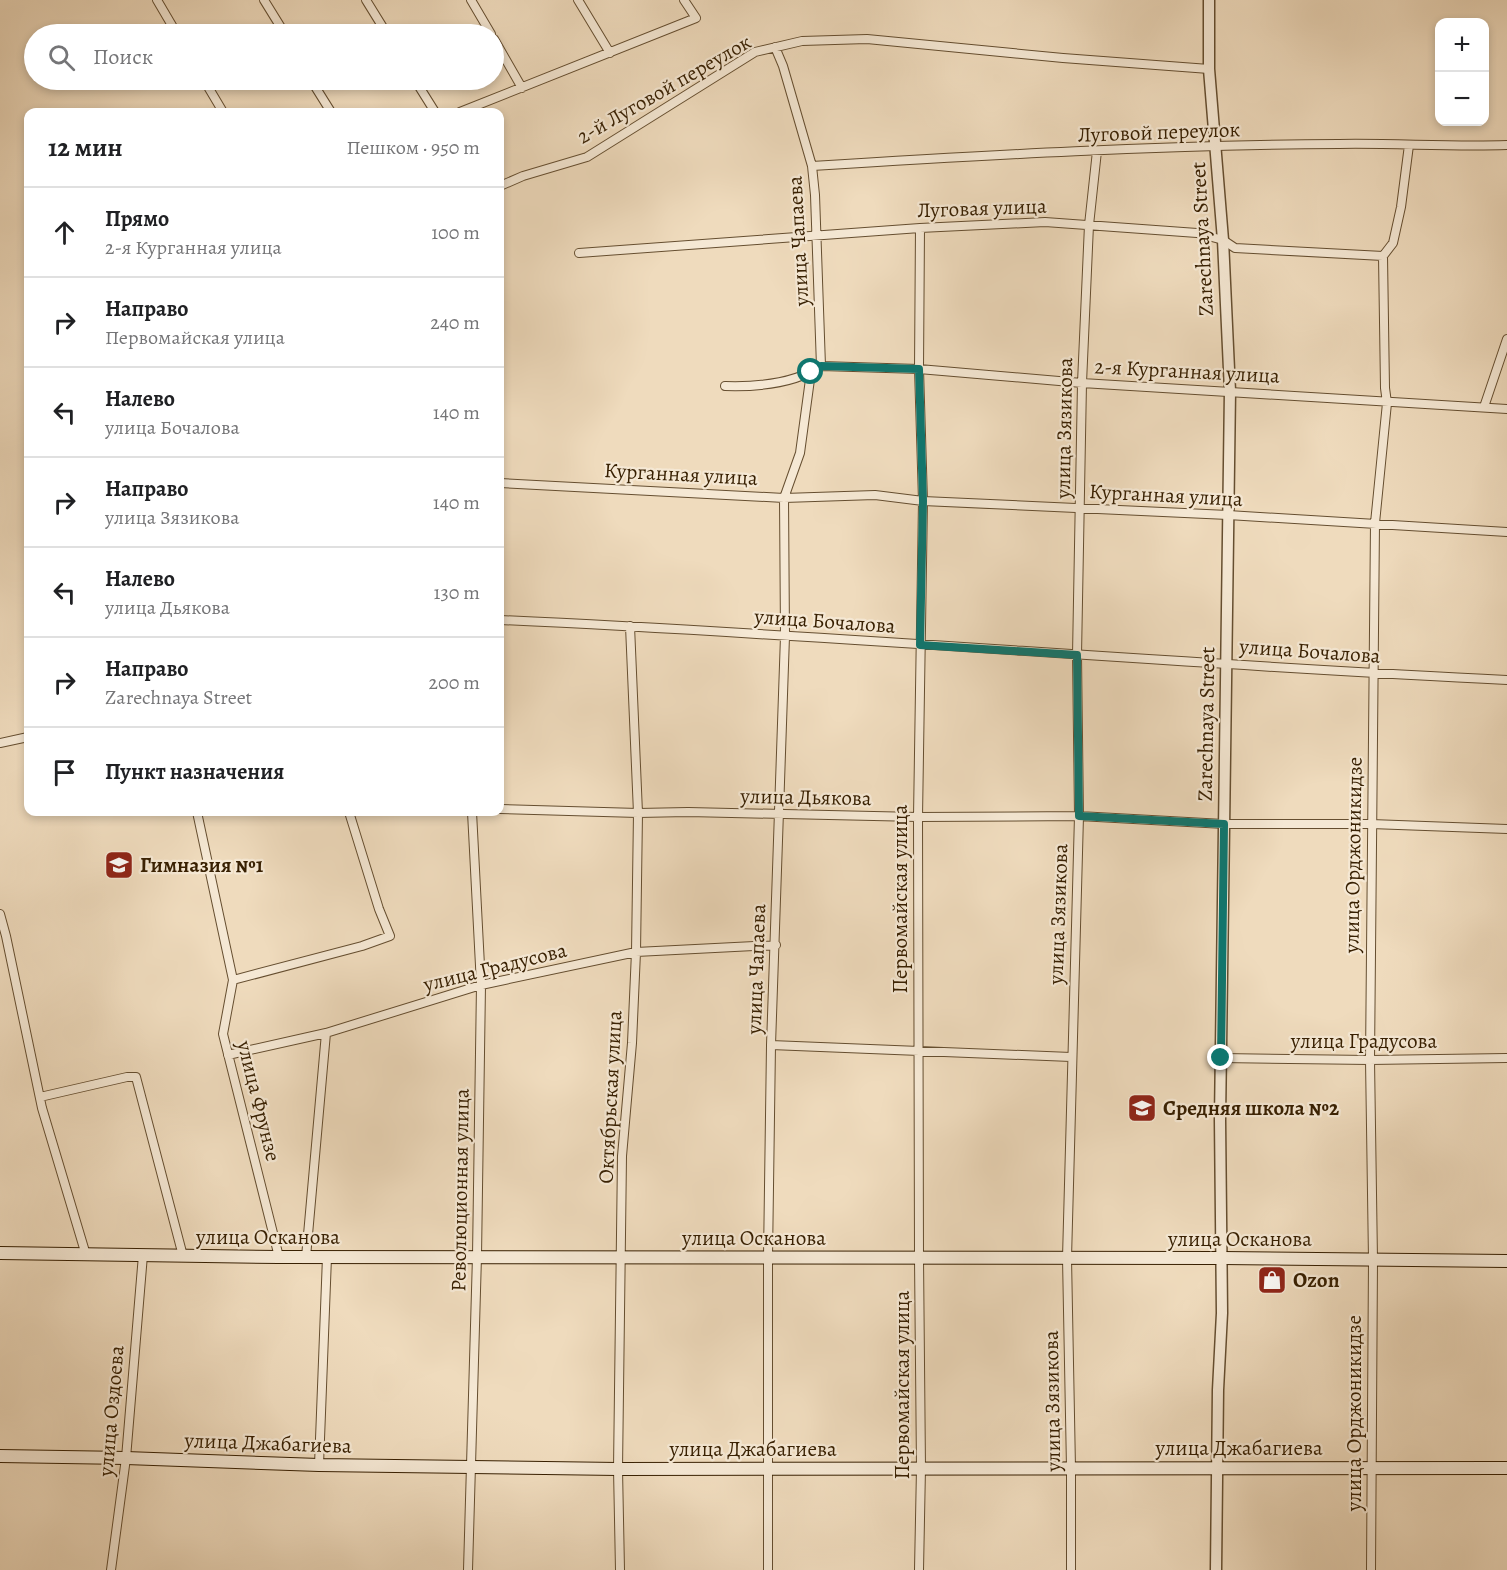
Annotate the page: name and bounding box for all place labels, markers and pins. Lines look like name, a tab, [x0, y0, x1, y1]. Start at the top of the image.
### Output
school or university icon: Гимназия №1	[103, 849, 135, 881]
place label: Гимназия №1	[140, 851, 264, 879]
school or university icon: Средняя школа №2	[1126, 1092, 1158, 1124]
place label: Средняя школа №2	[1163, 1094, 1339, 1122]
shop icon: Ozon	[1256, 1264, 1288, 1296]
place label: Ozon	[1293, 1266, 1340, 1294]

